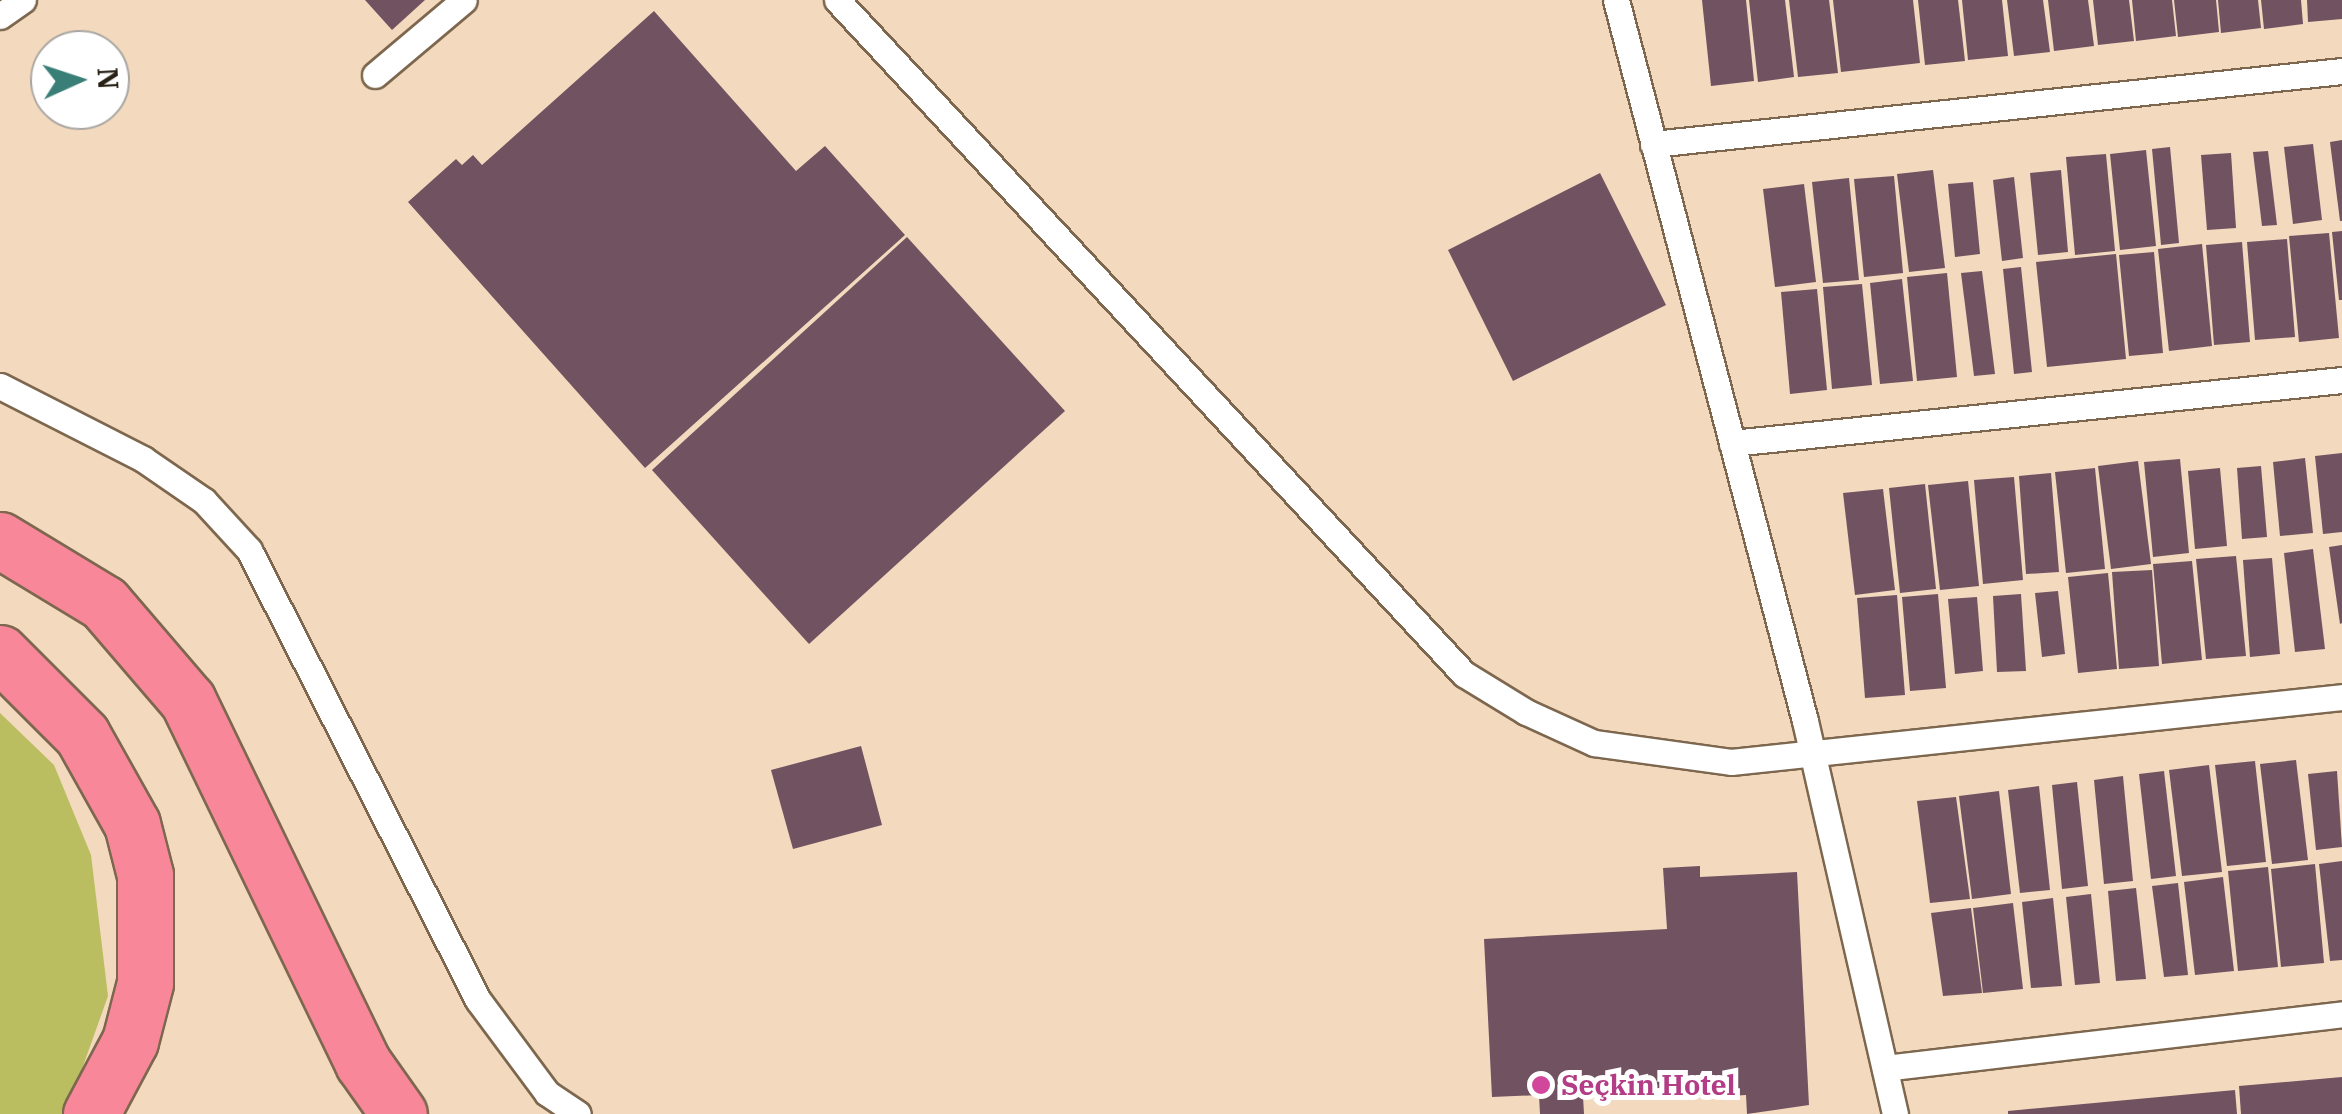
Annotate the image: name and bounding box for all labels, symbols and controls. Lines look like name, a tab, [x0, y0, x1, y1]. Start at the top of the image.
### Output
north arrow	[30, 30, 130, 130]
text: N	[89, 66, 128, 91]
place label: Seçkin Hotel	[1561, 1068, 1736, 1102]
marker: Seçkin Hotel	[1530, 1074, 1552, 1096]

